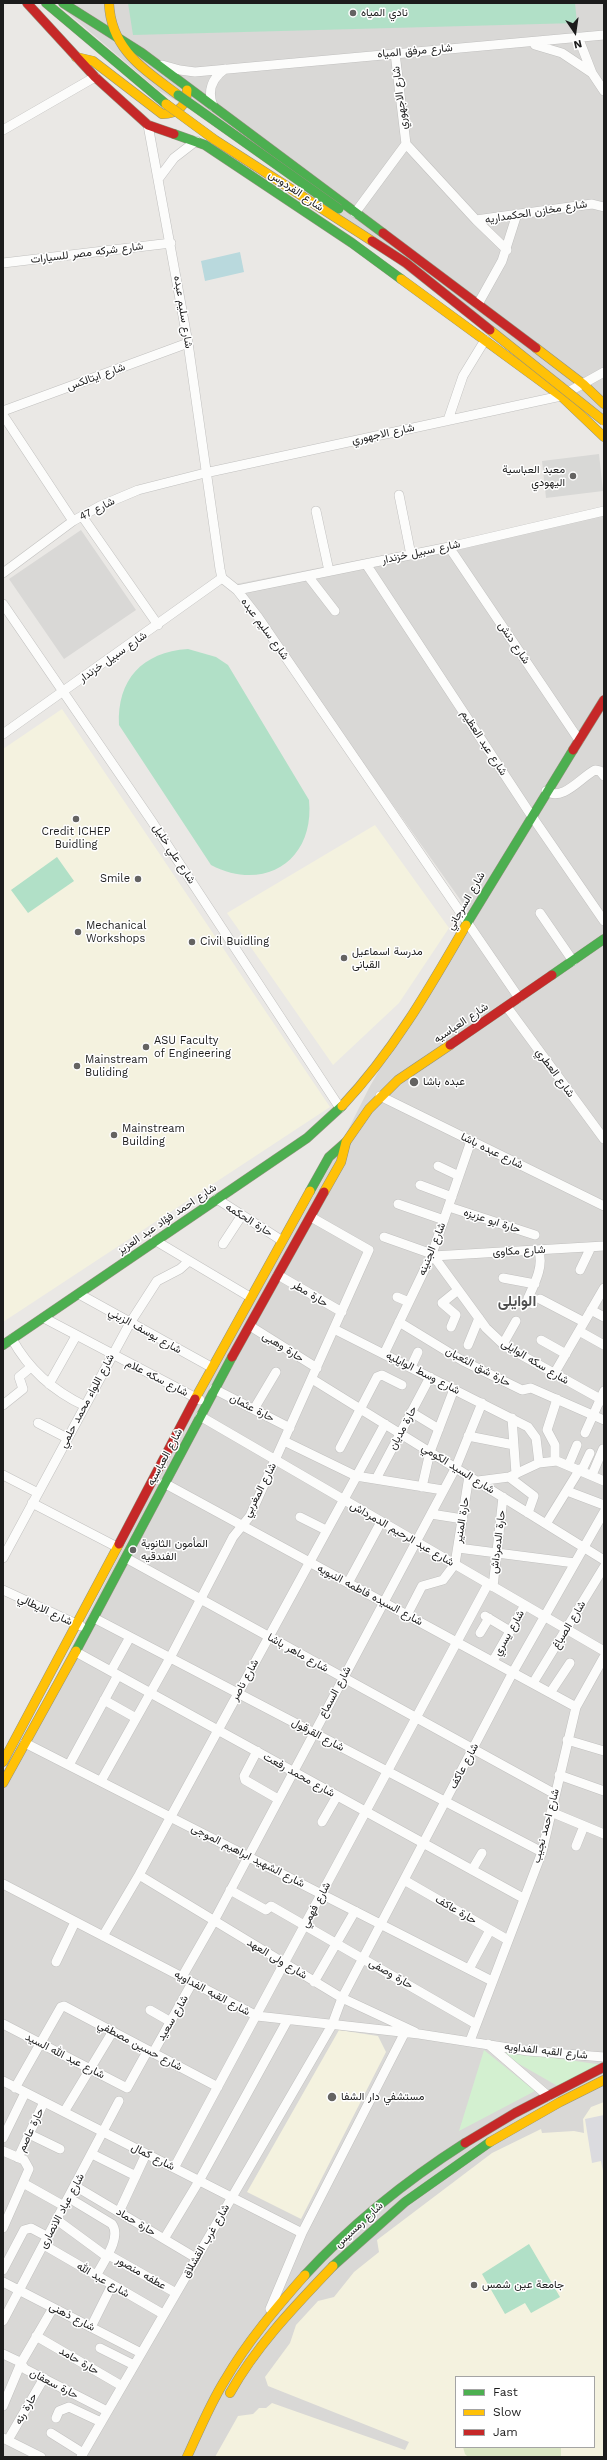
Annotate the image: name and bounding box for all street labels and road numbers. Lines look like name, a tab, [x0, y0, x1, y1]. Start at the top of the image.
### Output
street label: شارع مرفق المياه	[377, 41, 453, 61]
street label: شارع الاجهوري	[390, 65, 410, 131]
street label: شارع الفردوس	[266, 168, 326, 214]
street label: شارع مخازن الحكمداريه	[484, 197, 588, 227]
street label: شارع شركه مصر للسيارات	[30, 240, 144, 266]
street label: شارع سليم عبده	[171, 275, 195, 349]
street label: شارع ايتالكس	[65, 360, 127, 394]
street label: شارع الاجهوري	[350, 421, 416, 447]
street label: شارع 47	[77, 494, 117, 524]
street label: شارع سبيل خزندار	[380, 537, 462, 567]
street label: شارع سليم عبده	[238, 595, 292, 663]
street label: شارع دنش	[495, 619, 533, 667]
street label: شارع سبيل خزندار	[76, 629, 150, 685]
street label: شارع عبد العظيم	[458, 708, 510, 778]
street label: شارع علي خليل	[150, 822, 198, 886]
street label: شارع السرجاني	[444, 870, 488, 932]
street label: شارع العباسيه	[431, 1000, 491, 1046]
street label: شارع العطري	[533, 1046, 577, 1100]
street label: شارع عبده باشا	[459, 1130, 525, 1172]
street label: شارع احمد فؤاد عبد العزيز	[115, 1181, 219, 1257]
street label: حارة الحكمه	[223, 1200, 275, 1240]
street label: حارة ابو عزيزه	[462, 1206, 522, 1236]
street label: شارع الجنينه	[415, 1220, 449, 1278]
street label: شارع مكاوى	[492, 1243, 546, 1259]
street label: حارة مطر	[290, 1278, 330, 1310]
street label: شارع يوسف الزيني	[106, 1305, 184, 1357]
street label: حارة وهبى	[260, 1329, 306, 1365]
street label: شارع سكه الوايلى	[499, 1337, 571, 1387]
street label: حارة شق الثعبان	[443, 1344, 513, 1390]
street label: شارع وسط الوايليه	[384, 1349, 462, 1397]
street label: شارع اللواء محمد حلمي	[57, 1352, 117, 1450]
street label: شارع سكه علام	[123, 1357, 191, 1399]
street label: حارة عثمان	[227, 1391, 277, 1425]
street label: حارة مديان	[386, 1404, 420, 1452]
street label: شارع العباسيه	[144, 1426, 186, 1488]
street label: شارع السيد الكومي	[419, 1441, 497, 1497]
street label: شارع المغربي	[241, 1460, 279, 1520]
street label: حارة المنير	[452, 1496, 472, 1544]
street label: شارع عبد الرحيم الدمرداش	[348, 1499, 456, 1569]
street label: حارة الدمرداش	[488, 1510, 508, 1574]
street label: شارع السيده فاطمه النبويه	[315, 1562, 425, 1628]
street label: شارع الايطالي	[16, 1592, 74, 1628]
street label: شارع الصباغ	[549, 1598, 589, 1652]
street label: شارع يسري	[491, 1608, 527, 1658]
street label: شارع ماهر باشا	[265, 1631, 331, 1675]
street label: شارع ناصر	[228, 1657, 262, 1703]
street label: شارع السماع	[316, 1664, 354, 1720]
street label: شارع القرقول	[290, 1716, 346, 1754]
street label: شارع عاكف	[447, 1741, 481, 1791]
street label: شارع محمد رفعت	[261, 1750, 337, 1800]
street label: شارع احمد نجيب	[530, 1787, 562, 1865]
street label: شارع الشهيد ابراهيم الموجى	[189, 1822, 307, 1890]
street label: شارع فهمي	[298, 1880, 334, 1930]
street label: حارة عاكف	[433, 1893, 479, 1927]
street label: شارع ولى العهد	[244, 1936, 310, 1982]
street label: حارة وصفى	[367, 1956, 415, 1992]
street label: شارع القبه الفداويه	[172, 1967, 252, 2019]
street label: شارع سعيد	[155, 1993, 191, 2043]
street label: شارع حسين مصطفي	[95, 2018, 185, 2074]
street label: شارع عبد الله السيد	[23, 2030, 107, 2082]
street label: شارع القبه الفداويه	[504, 2040, 588, 2062]
street label: حارة عاصم	[15, 2106, 47, 2154]
street label: شارع كمال	[129, 2140, 177, 2174]
street label: شارع عباد الانصارى	[37, 2171, 87, 2251]
street label: شارع رمسيس	[332, 2199, 386, 2251]
street label: شارع غرب القشلاق	[180, 2202, 232, 2280]
street label: حارة حماد	[114, 2205, 158, 2239]
street label: عطفه منصور	[114, 2253, 168, 2293]
street label: شارع عبد الله	[74, 2260, 132, 2300]
street label: شارع ذهنى	[47, 2300, 97, 2334]
street label: حارة حامد	[57, 2344, 101, 2378]
street label: حارة سعفان	[27, 2366, 81, 2402]
street label: حارة رنه	[12, 2391, 40, 2427]

